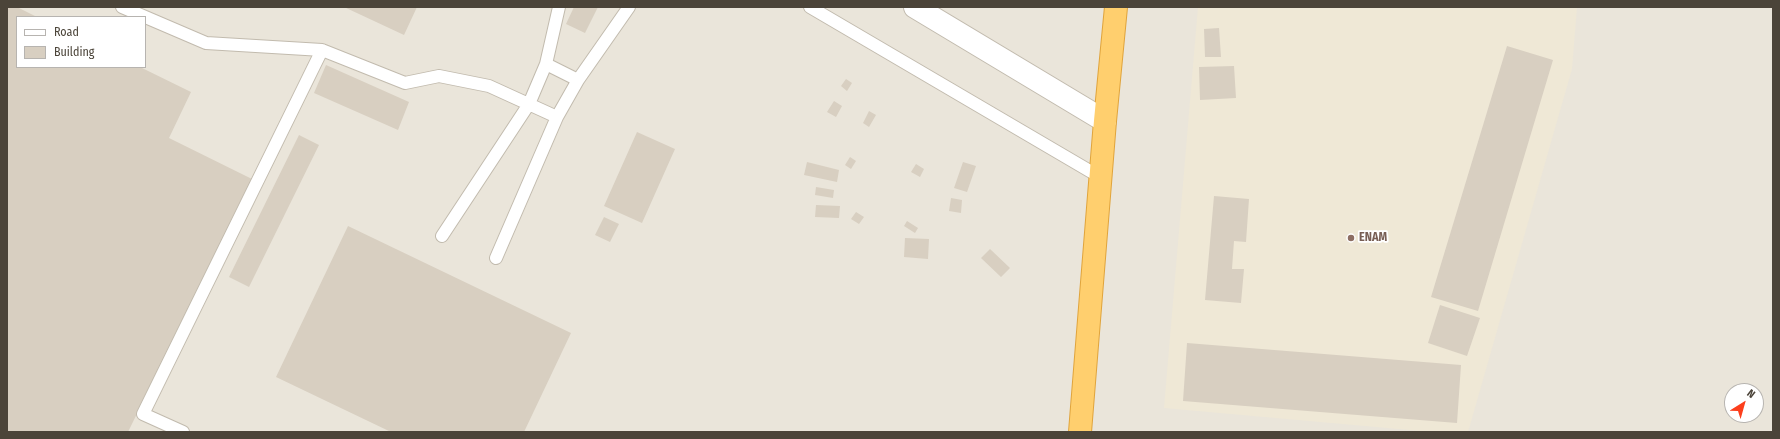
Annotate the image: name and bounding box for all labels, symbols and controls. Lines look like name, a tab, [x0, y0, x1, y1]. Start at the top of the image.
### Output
legend	[16, 16, 146, 68]
text: Road	[54, 25, 79, 39]
text: Building	[54, 45, 94, 59]
place label: ENAM	[1359, 231, 1387, 245]
marker: ENAM	[1346, 233, 1356, 243]
north arrow	[1724, 383, 1764, 423]
text: N	[1744, 387, 1757, 401]

